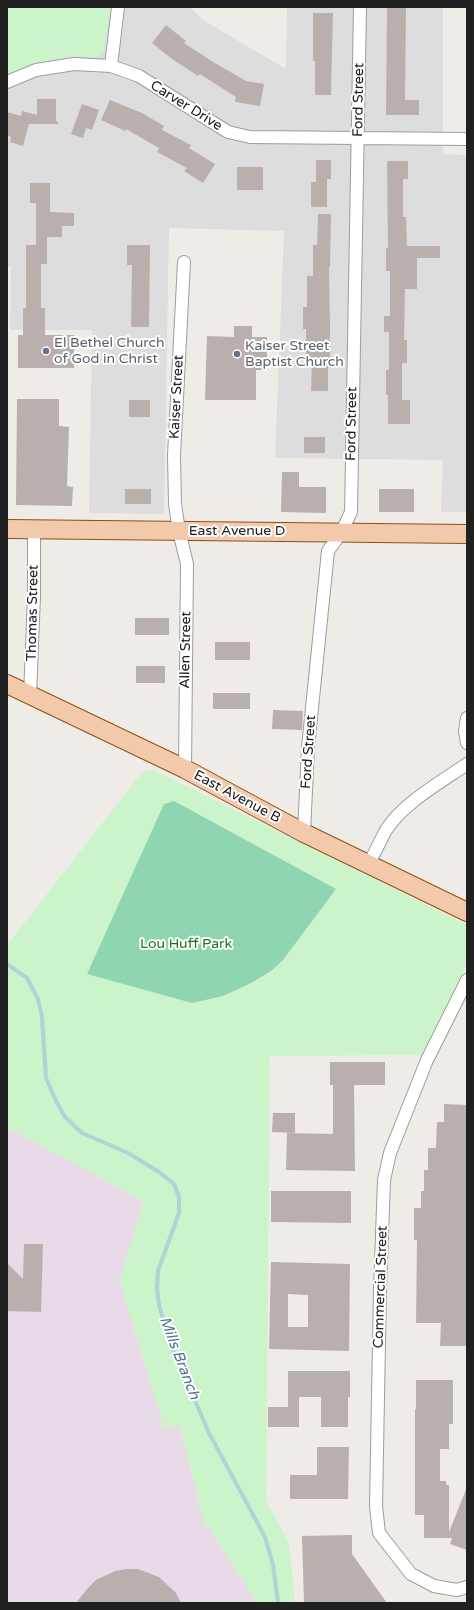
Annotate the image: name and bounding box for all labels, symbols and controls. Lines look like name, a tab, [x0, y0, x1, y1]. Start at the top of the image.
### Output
street label: Ford Street	[350, 63, 368, 137]
street label: Carver Drive	[147, 77, 225, 135]
place label: El Bethel Church of God in Christ	[54, 335, 164, 368]
place label: Kaiser Street Baptist Church	[245, 338, 344, 370]
marker: El Bethel Church of God in Christ	[41, 346, 51, 356]
marker: Kaiser Street Baptist Church	[232, 349, 242, 359]
street label: Kaiser Street	[166, 354, 188, 440]
street label: Ford Street	[343, 387, 361, 461]
street label: East Avenue D	[189, 523, 285, 539]
street label: Thomas Street	[24, 565, 42, 661]
street label: Allen Street	[177, 611, 195, 689]
street label: Ford Street	[298, 714, 320, 790]
street label: East Avenue B	[191, 767, 283, 827]
park label: Lou Huff Park	[140, 936, 232, 952]
street label: Commercial Street	[370, 1225, 392, 1349]
water label: Mills Branch	[155, 1314, 203, 1402]

